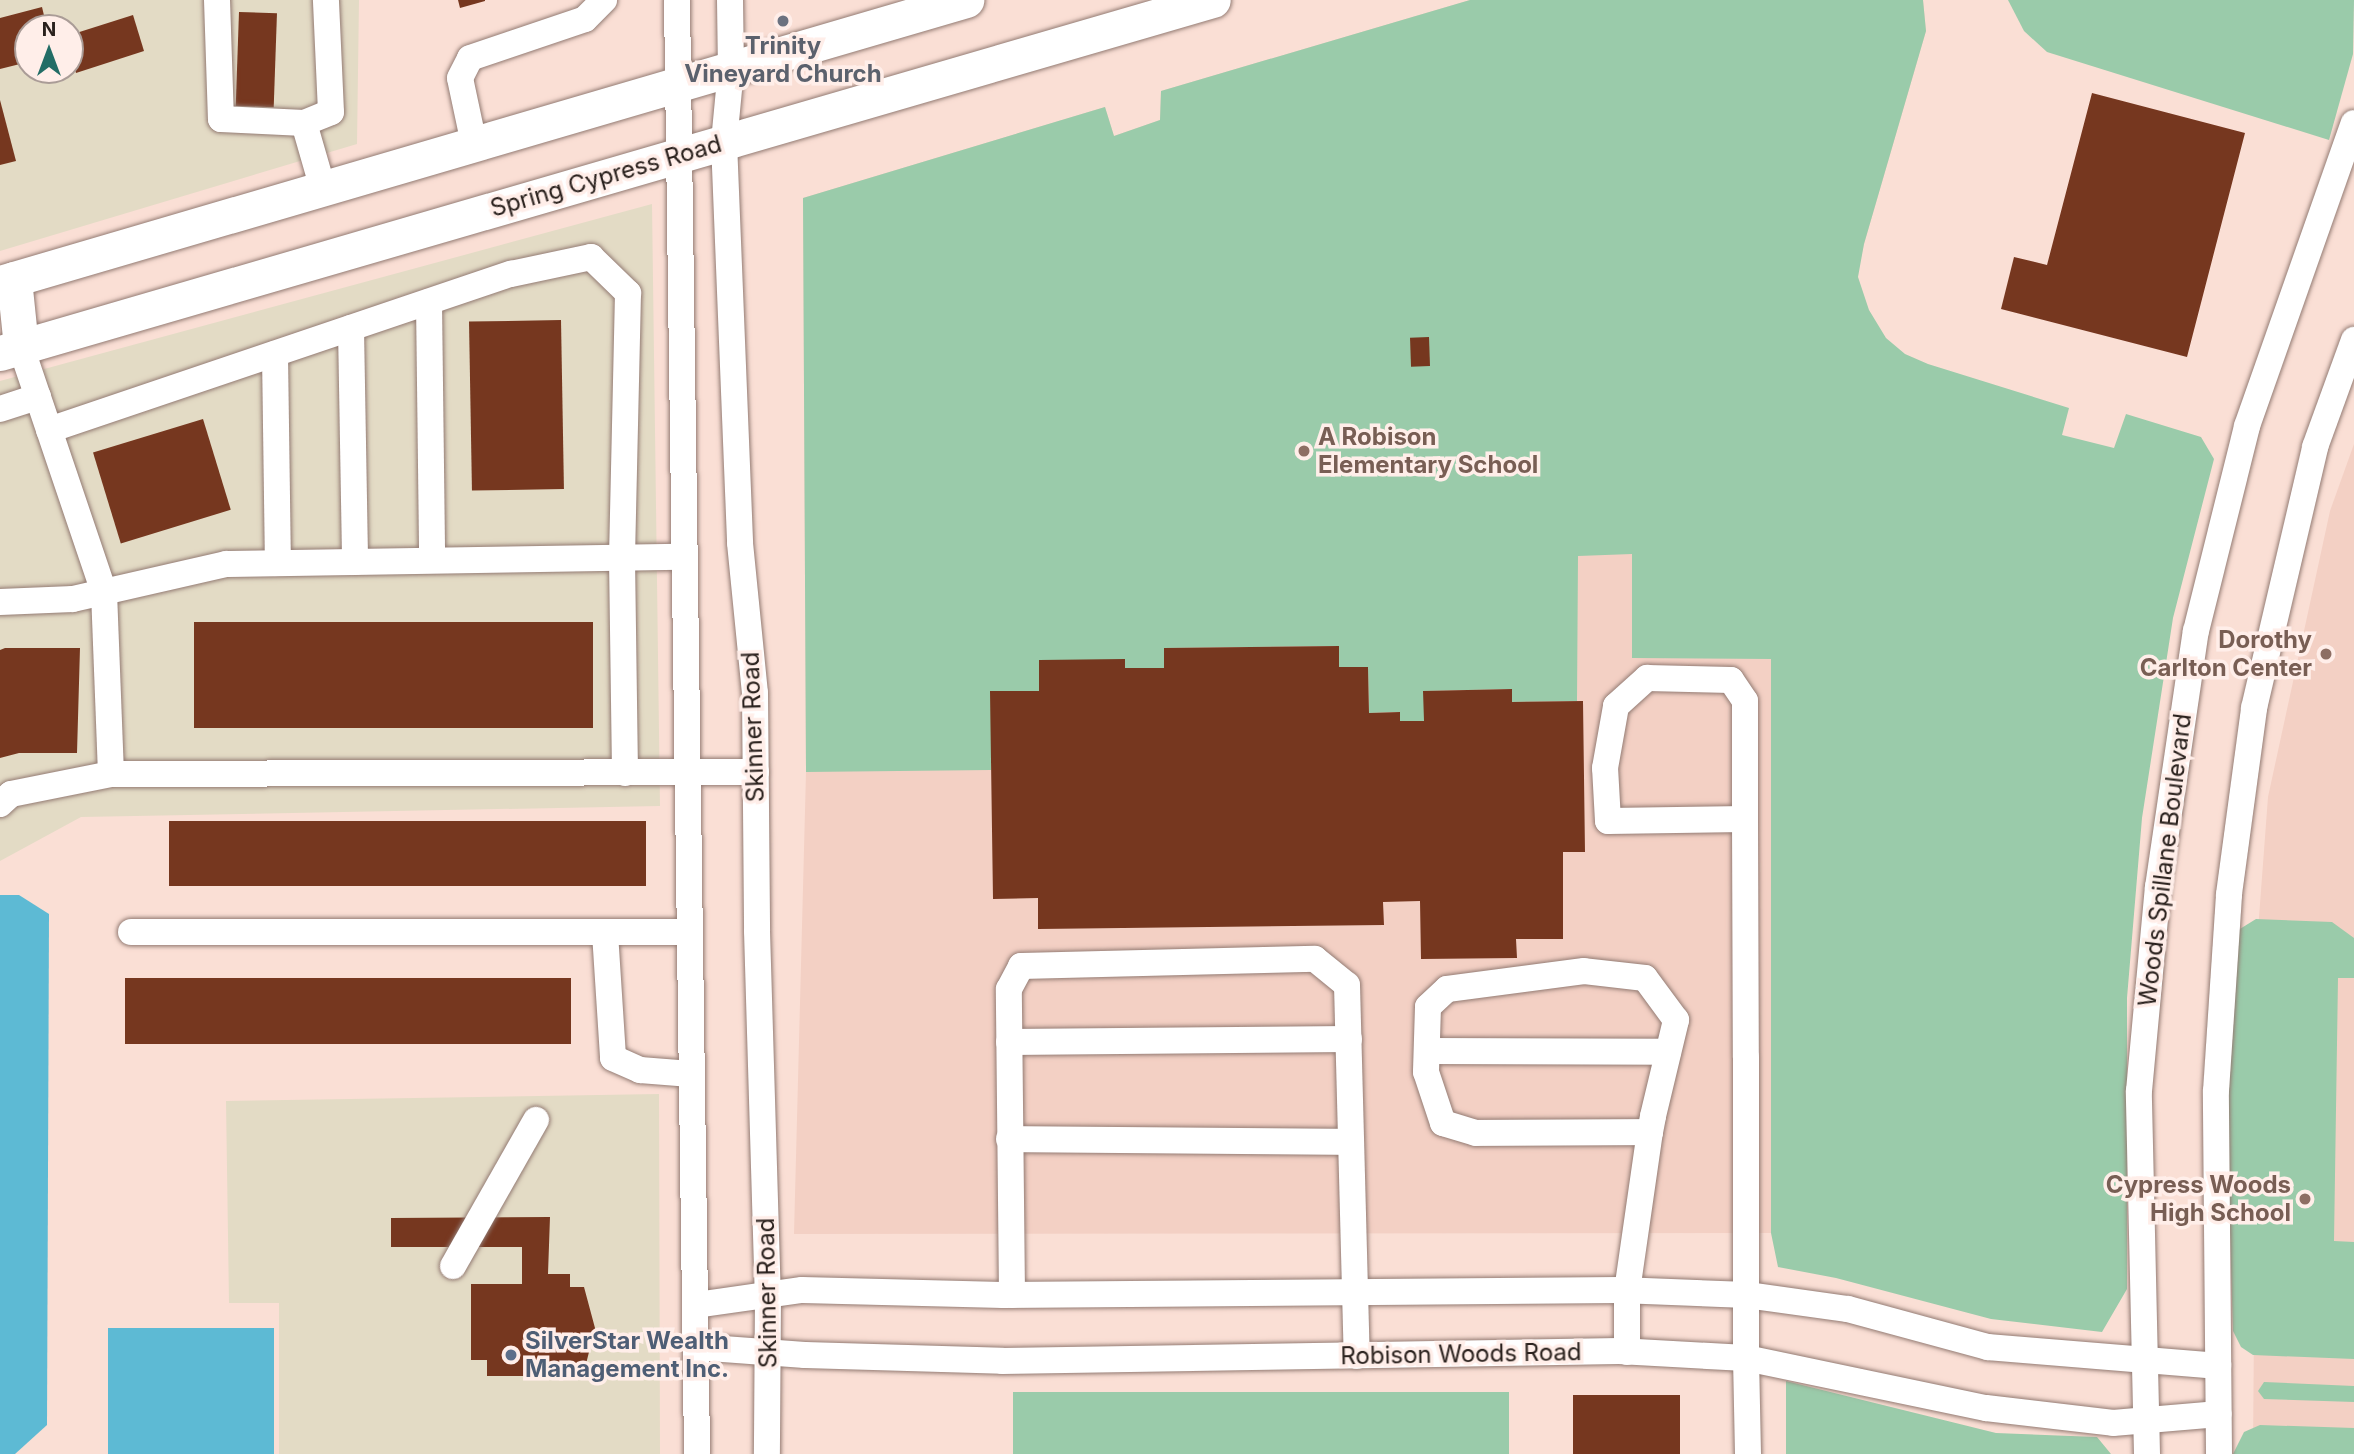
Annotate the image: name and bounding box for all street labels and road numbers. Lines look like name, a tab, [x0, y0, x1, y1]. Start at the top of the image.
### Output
street label: Spring Cypress Road	[487, 129, 725, 223]
street label: Skinner Road	[736, 651, 770, 803]
street label: Woods Spillane Boulevard	[2133, 712, 2197, 1008]
street label: Skinner Road	[751, 1218, 783, 1368]
street label: Robison Woods Road	[1340, 1337, 1582, 1371]

